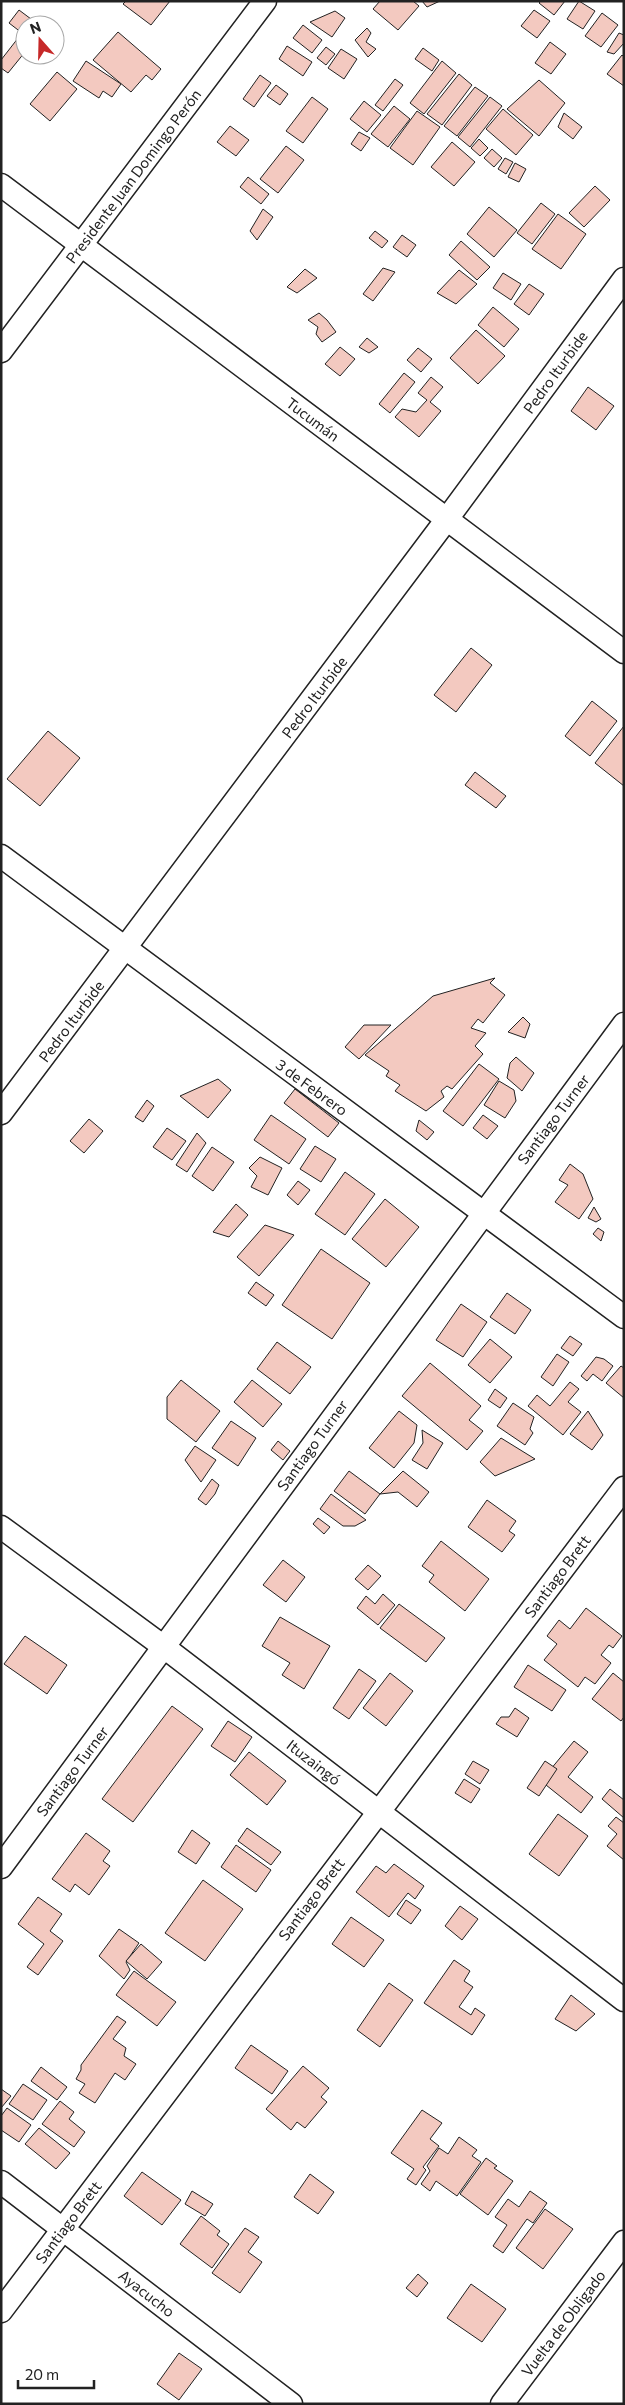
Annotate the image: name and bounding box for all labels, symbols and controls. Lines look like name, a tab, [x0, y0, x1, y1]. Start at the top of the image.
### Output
north arrow	[15, 15, 65, 65]
text: N	[28, 18, 43, 37]
street label: Presidente Juan Domingo Perón	[62, 85, 204, 267]
street label: Pedro Iturbide	[519, 327, 591, 417]
street label: Tucumán	[283, 393, 343, 445]
street label: Pedro Iturbide	[278, 653, 351, 741]
street label: Pedro Iturbide	[35, 977, 108, 1065]
street label: 3 de Febrero	[273, 1055, 351, 1119]
street label: Santiago Turner	[513, 1070, 593, 1168]
street label: Santiago Turner	[273, 1396, 351, 1494]
street label: Santiago Brett	[520, 1531, 594, 1621]
street label: Santiago Turner	[32, 1722, 112, 1820]
street label: Ituzaingó	[283, 1735, 345, 1789]
street label: Santiago Brett	[274, 1854, 348, 1944]
street label: Santiago Brett	[31, 2177, 105, 2267]
street label: Ayacucho	[115, 2266, 179, 2320]
street label: Vuelta de Obligado	[517, 2266, 609, 2380]
scale bar	[18, 2358, 94, 2390]
text: 20 m	[25, 2365, 59, 2383]

